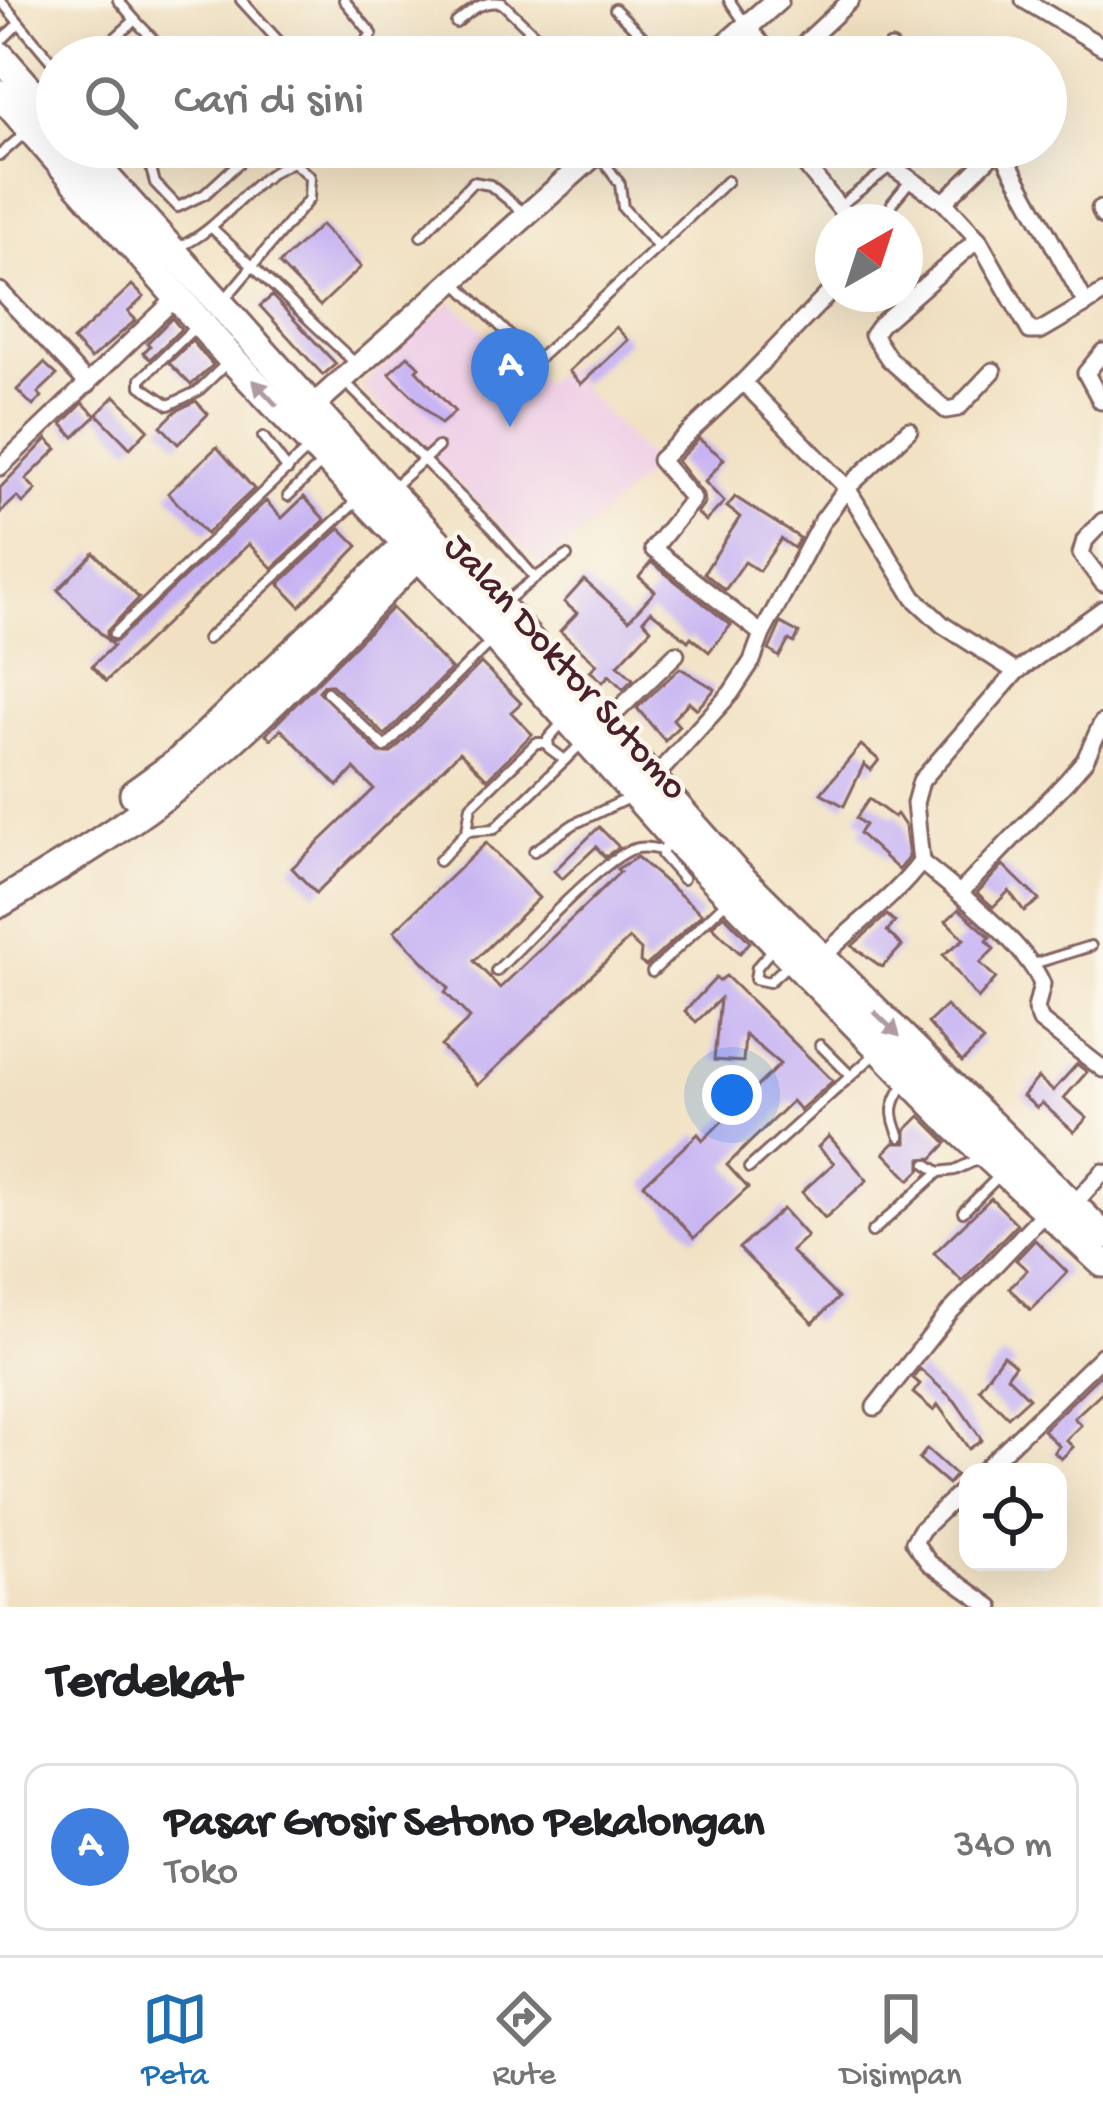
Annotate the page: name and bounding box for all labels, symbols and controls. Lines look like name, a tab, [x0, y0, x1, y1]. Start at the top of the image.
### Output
search box	[36, 36, 1067, 168]
icon: search	[78, 69, 144, 135]
text: Cari di sini	[174, 76, 364, 129]
north arrow	[815, 204, 923, 312]
pin: A	[471, 328, 549, 427]
one-way arrow	[251, 379, 279, 408]
street label: Jalan Doktor Sutomo	[432, 526, 696, 812]
one-way arrow	[872, 1009, 901, 1037]
your location	[702, 1065, 762, 1125]
map controls	[959, 1463, 1067, 1571]
button: locate	[959, 1463, 1067, 1571]
text: Terdekat	[48, 1655, 240, 1715]
text: Pasar Grosir Setono Pekalongan	[165, 1798, 764, 1851]
text: A	[78, 1824, 102, 1870]
text: 340 m	[954, 1824, 1052, 1870]
text: Toko	[165, 1851, 238, 1897]
tab: Peta	[141, 1986, 208, 2096]
tab: Rute	[491, 1986, 557, 2096]
tab: Disimpan	[840, 1986, 962, 2096]

